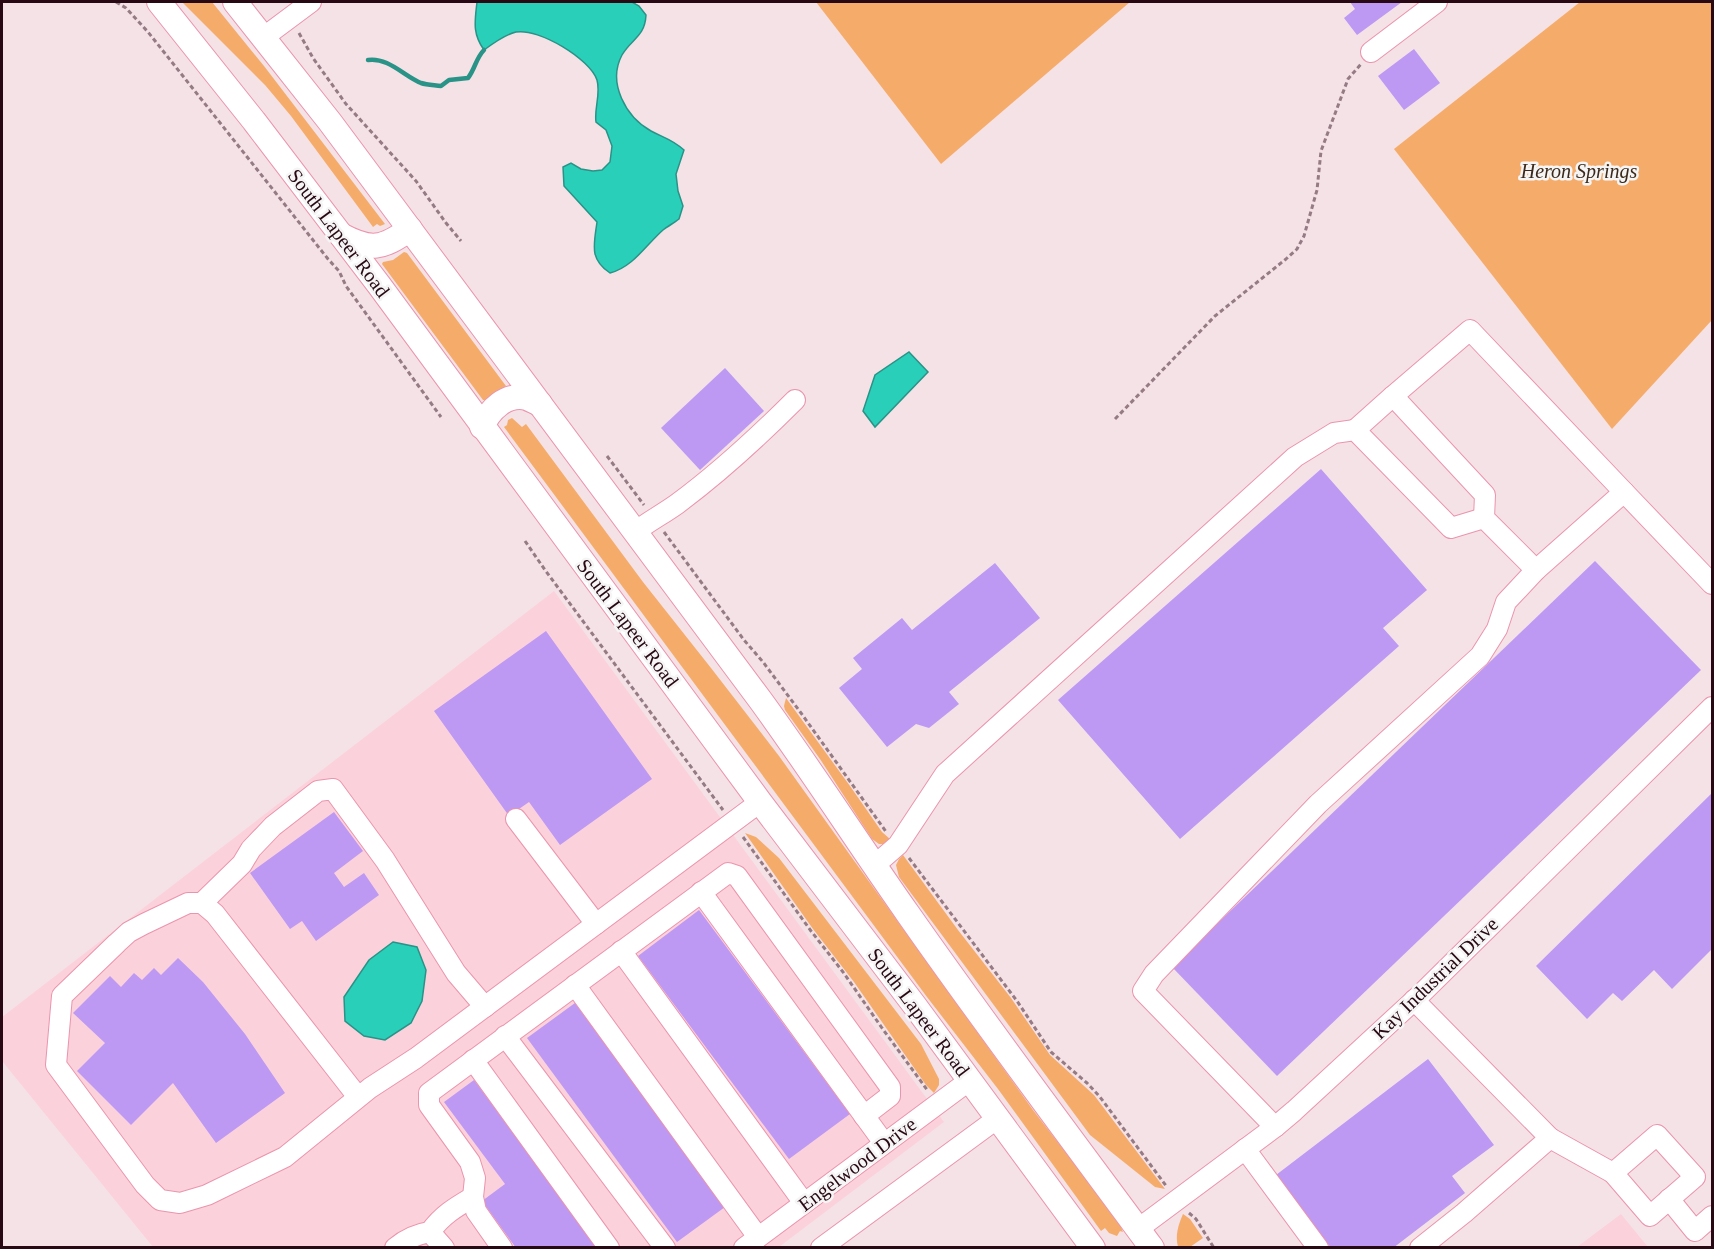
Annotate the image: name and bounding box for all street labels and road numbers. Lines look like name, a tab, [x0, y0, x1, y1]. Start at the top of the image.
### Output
street label: South Lapeer Road	[283, 165, 394, 302]
street label: South Lapeer Road	[572, 555, 683, 692]
street label: Kay Industrial Drive	[1368, 913, 1503, 1044]
street label: South Lapeer Road	[863, 944, 974, 1081]
street label: Engelwood Drive	[794, 1113, 921, 1216]

